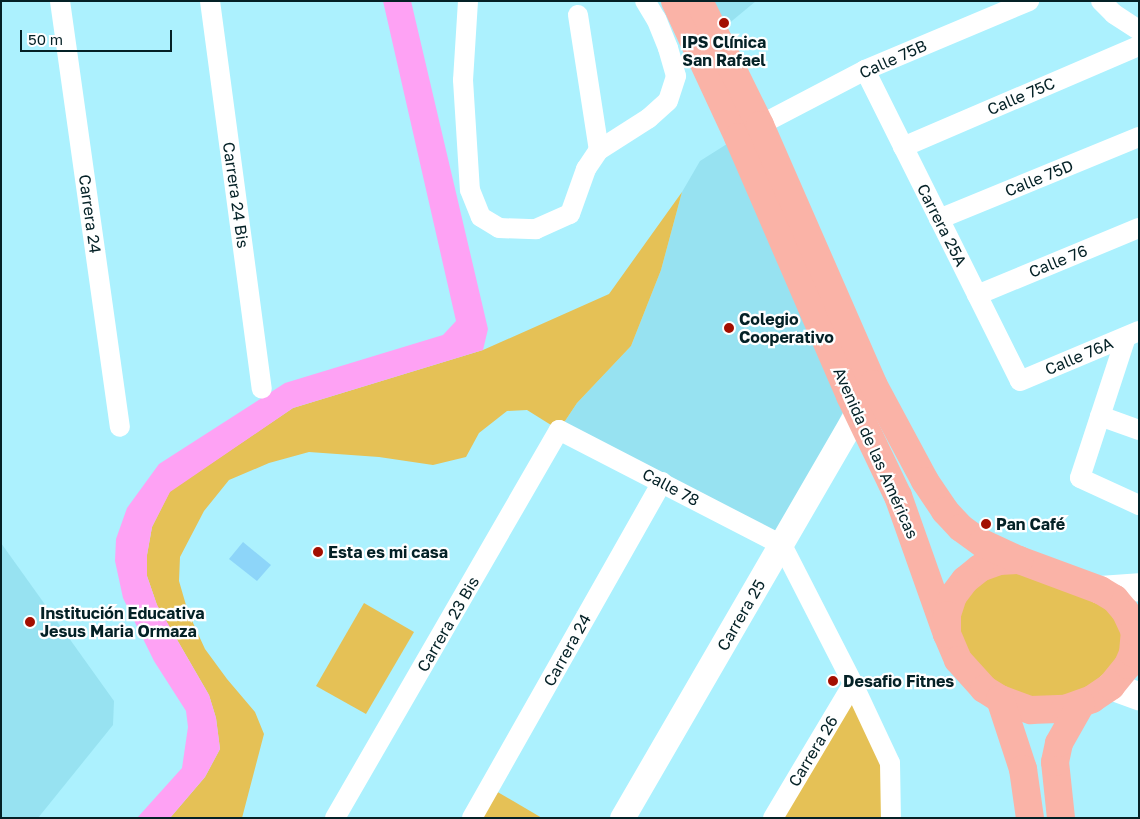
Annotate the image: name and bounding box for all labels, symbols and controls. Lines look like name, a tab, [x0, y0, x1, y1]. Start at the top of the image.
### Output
marker: IPS Clínica San Rafael	[717, 16, 731, 30]
scale bar	[22, 20, 175, 52]
text: 50 m	[28, 30, 63, 48]
place label: IPS Clínica San Rafael	[682, 32, 766, 70]
street label: Calle 75B	[856, 36, 930, 82]
street label: Calle 75C	[984, 73, 1058, 119]
street label: Carrera 24 Bis	[219, 141, 253, 249]
street label: Calle 75D	[1002, 156, 1076, 200]
street label: Carrera 24	[75, 173, 105, 255]
street label: Carrera 25A	[913, 181, 971, 269]
street label: Calle 76	[1026, 241, 1090, 281]
place label: Colegio Cooperativo	[739, 309, 834, 347]
marker: Colegio Cooperativo	[723, 322, 735, 334]
street label: Calle 76A	[1042, 333, 1116, 379]
street label: Avenida de las Américas	[830, 364, 922, 542]
street label: Calle 78	[639, 464, 703, 510]
place label: Pan Café	[996, 514, 1065, 534]
marker: Pan Café	[980, 518, 992, 530]
place label: Esta es mi casa	[328, 542, 448, 562]
marker: Esta es mi casa	[312, 546, 324, 558]
street label: Carrera 23 Bis	[413, 573, 483, 675]
street label: Carrera 25	[713, 576, 769, 654]
place label: Institución Educativa Jesus Maria Ormaza	[40, 603, 204, 641]
street label: Carrera 24	[539, 611, 595, 689]
marker: Institución Educativa Jesus Maria Ormaza	[24, 616, 36, 628]
place label: Desafio Fitnes	[843, 671, 954, 691]
marker: Desafio Fitnes	[827, 675, 839, 687]
street label: Carrera 26	[784, 712, 842, 790]

